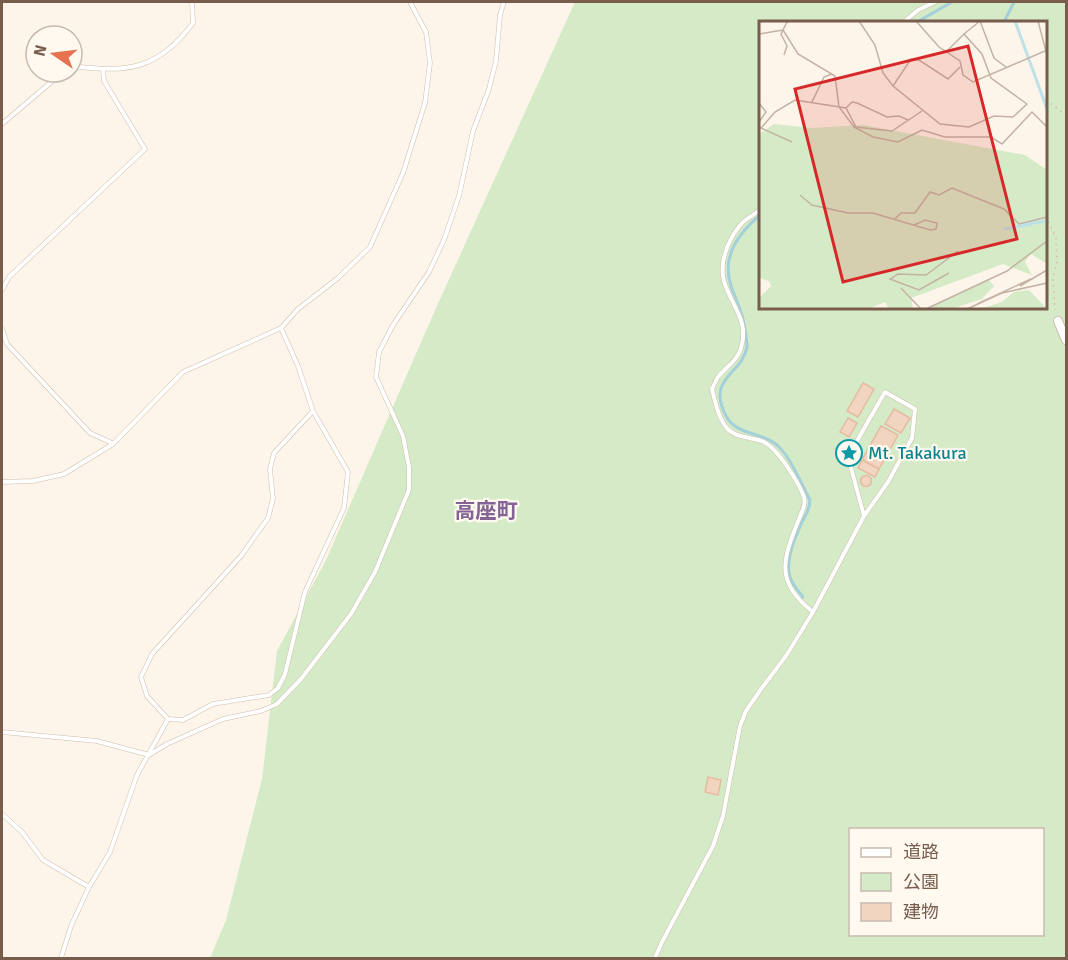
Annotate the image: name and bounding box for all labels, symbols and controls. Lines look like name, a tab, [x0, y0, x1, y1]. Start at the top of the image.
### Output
inset map	[759, 21, 1047, 309]
north arrow	[24, 24, 84, 84]
text: N	[29, 43, 51, 58]
place icon: Mt. Takakura	[834, 438, 864, 468]
place label: Mt. Takakura	[868, 442, 967, 464]
district label: 高座町	[455, 498, 518, 524]
legend	[849, 828, 1044, 936]
text: 道路	[903, 841, 939, 863]
text: 公園	[903, 871, 939, 893]
text: 建物	[903, 901, 939, 923]

